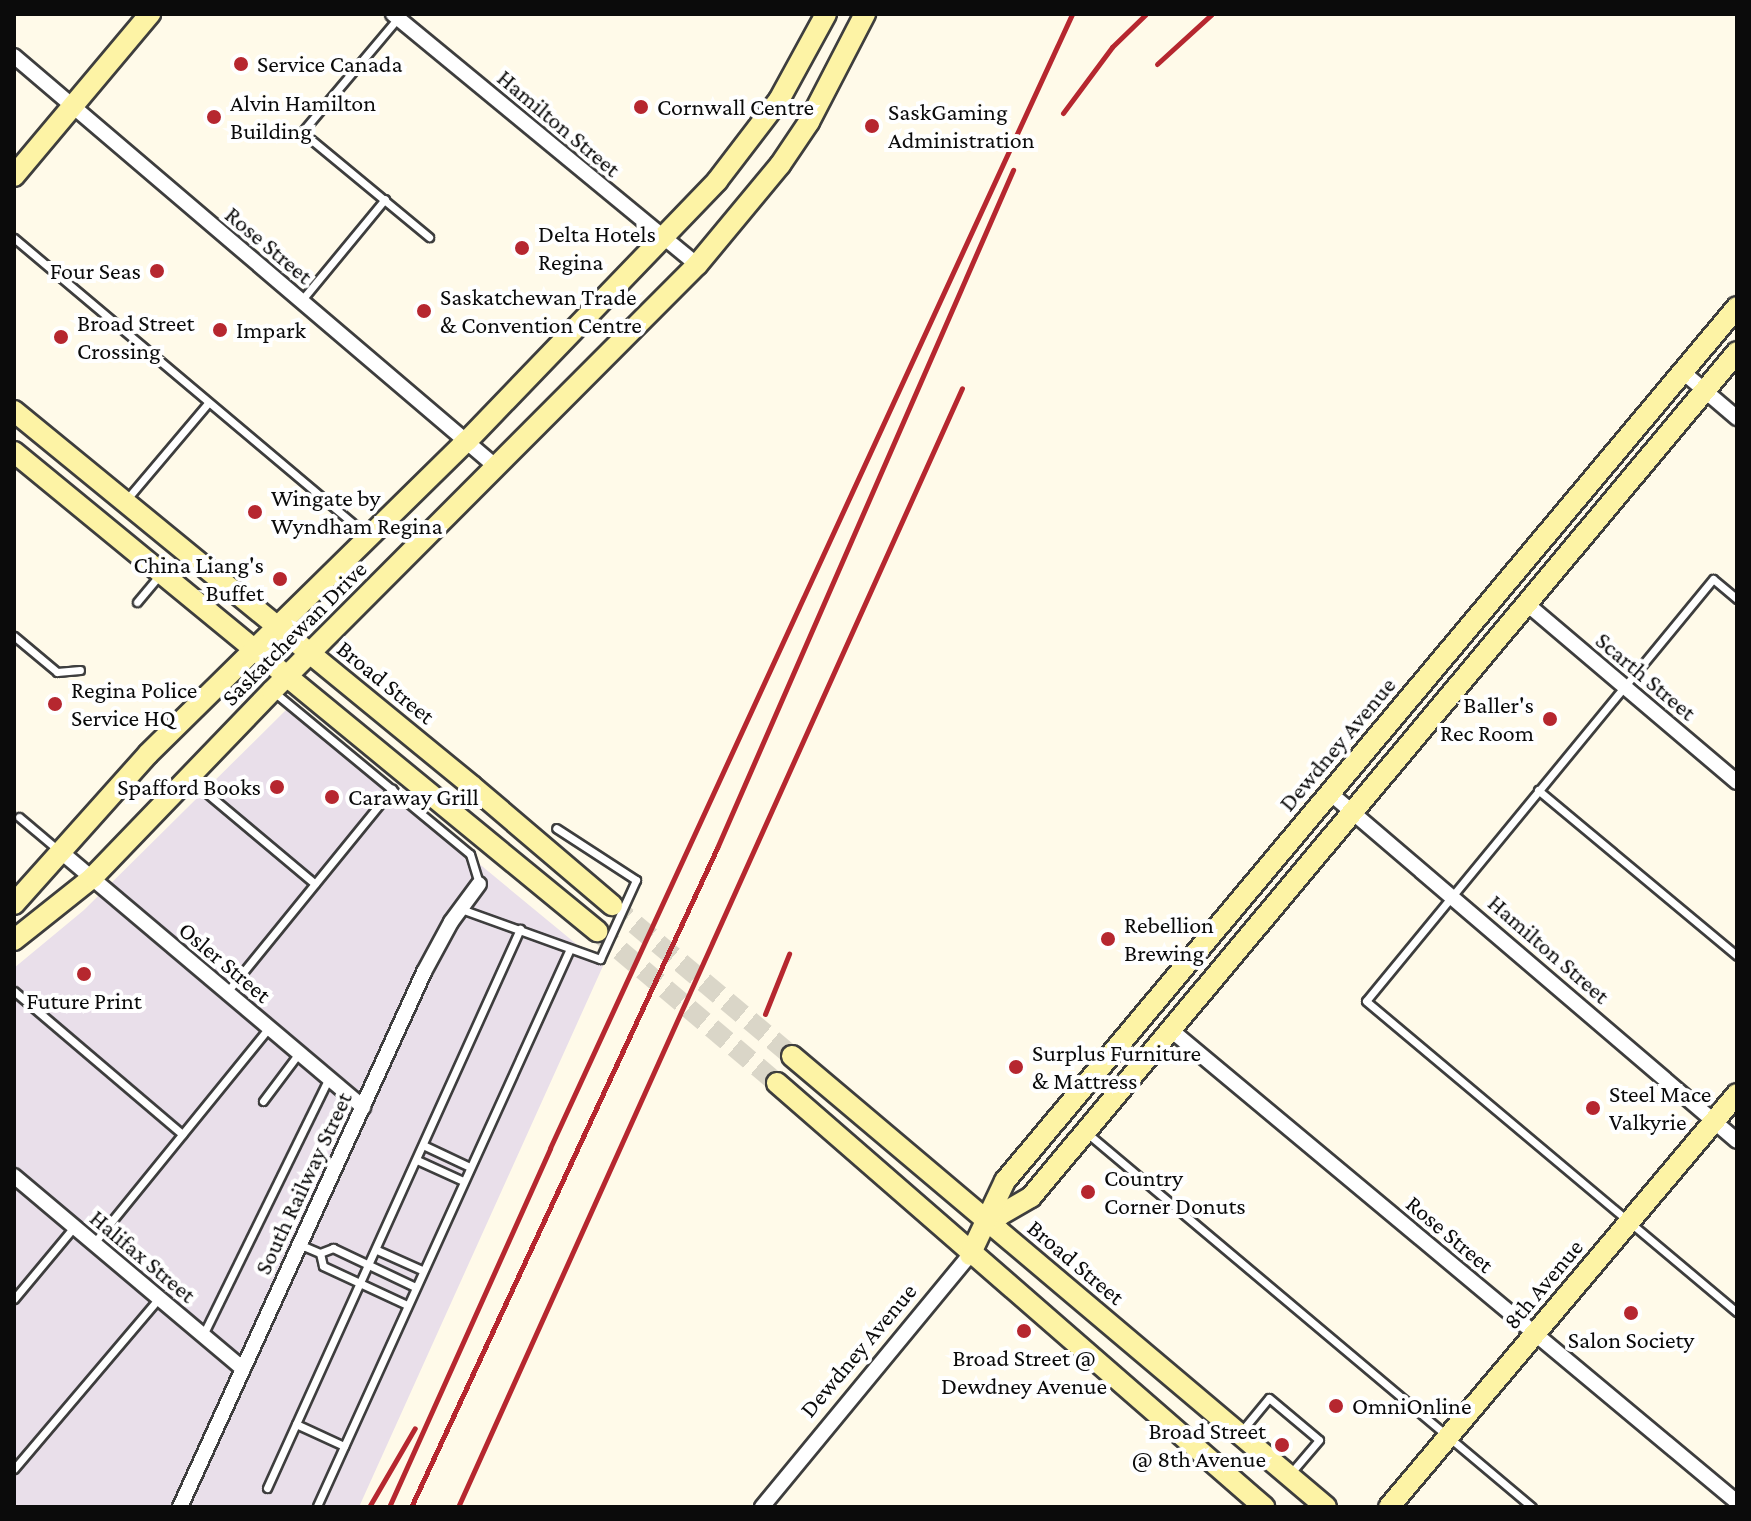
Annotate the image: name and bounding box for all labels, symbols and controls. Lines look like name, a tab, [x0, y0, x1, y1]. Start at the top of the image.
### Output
place label: Service Canada	[257, 50, 403, 78]
marker: Service Canada	[232, 55, 250, 73]
street label: Hamilton Street	[492, 63, 626, 183]
place label: Alvin Hamilton Building	[230, 89, 376, 145]
place label: Cornwall Centre	[657, 93, 814, 121]
marker: Cornwall Centre	[632, 98, 650, 116]
place label: SaskGaming Administration	[888, 98, 1035, 154]
marker: Alvin Hamilton Building	[205, 108, 223, 126]
marker: SaskGaming Administration	[863, 117, 881, 135]
street label: Rose Street	[219, 200, 319, 290]
place label: Delta Hotels Regina	[538, 220, 656, 276]
marker: Delta Hotels Regina	[513, 239, 531, 257]
place label: Four Seas	[50, 257, 141, 285]
marker: Four Seas	[148, 262, 166, 280]
place label: Saskatchewan Trade & Convention Centre	[440, 283, 642, 339]
marker: Saskatchewan Trade & Convention Centre	[415, 302, 433, 320]
place label: Broad Street Crossing	[77, 309, 195, 365]
place label: Impark	[236, 316, 306, 344]
marker: Impark	[211, 321, 229, 339]
marker: Broad Street Crossing	[52, 328, 70, 346]
place label: Wingate by Wyndham Regina	[271, 484, 443, 540]
marker: Wingate by Wyndham Regina	[246, 503, 264, 521]
place label: China Liang's Buffet	[133, 551, 264, 607]
street label: Saskatchewan Drive	[215, 554, 373, 712]
marker: China Liang's Buffet	[271, 570, 289, 588]
street label: Scarth Street	[1590, 626, 1702, 726]
street label: Broad Street	[331, 634, 441, 730]
street label: Dewdney Avenue	[1273, 671, 1401, 817]
place label: Regina Police Service HQ	[71, 676, 197, 732]
place label: Baller's Rec Room	[1440, 691, 1534, 747]
marker: Regina Police Service HQ	[46, 695, 64, 713]
marker: Baller's Rec Room	[1541, 710, 1559, 728]
place label: Spafford Books	[117, 773, 261, 801]
marker: Spafford Books	[268, 778, 286, 796]
place label: Caraway Grill	[348, 783, 479, 811]
marker: Caraway Grill	[323, 788, 341, 806]
street label: Hamilton Street	[1482, 888, 1616, 1010]
place label: Rebellion Brewing	[1124, 911, 1214, 967]
street label: Osler Street	[173, 915, 277, 1009]
marker: Rebellion Brewing	[1099, 930, 1117, 948]
marker: Future Print	[75, 965, 93, 983]
place label: Future Print	[26, 987, 142, 1015]
place label: Surplus Furniture & Mattress	[1032, 1039, 1201, 1095]
marker: Surplus Furniture & Mattress	[1007, 1058, 1025, 1076]
place label: Steel Mace Valkyrie	[1609, 1080, 1711, 1136]
street label: South Railway Street	[248, 1087, 358, 1279]
marker: Steel Mace Valkyrie	[1584, 1099, 1602, 1117]
place label: Country Corner Donuts	[1104, 1164, 1246, 1220]
marker: Country Corner Donuts	[1079, 1183, 1097, 1201]
street label: Rose Street	[1400, 1189, 1500, 1279]
street label: Halifax Street	[84, 1203, 202, 1309]
street label: Broad Street	[1022, 1213, 1130, 1311]
street label: 8th Avenue	[1497, 1233, 1589, 1335]
street label: Dewdney Avenue	[794, 1277, 922, 1423]
marker: Salon Society	[1622, 1304, 1640, 1322]
marker: Broad Street @ Dewdney Avenue	[1015, 1322, 1033, 1340]
place label: Salon Society	[1568, 1326, 1694, 1354]
place label: Broad Street @ Dewdney Avenue	[941, 1344, 1107, 1400]
place label: OmniOnline	[1352, 1392, 1472, 1420]
marker: OmniOnline	[1327, 1397, 1345, 1415]
place label: Broad Street @ 8th Avenue	[1131, 1417, 1266, 1473]
marker: Broad Street @ 8th Avenue	[1273, 1436, 1291, 1454]

